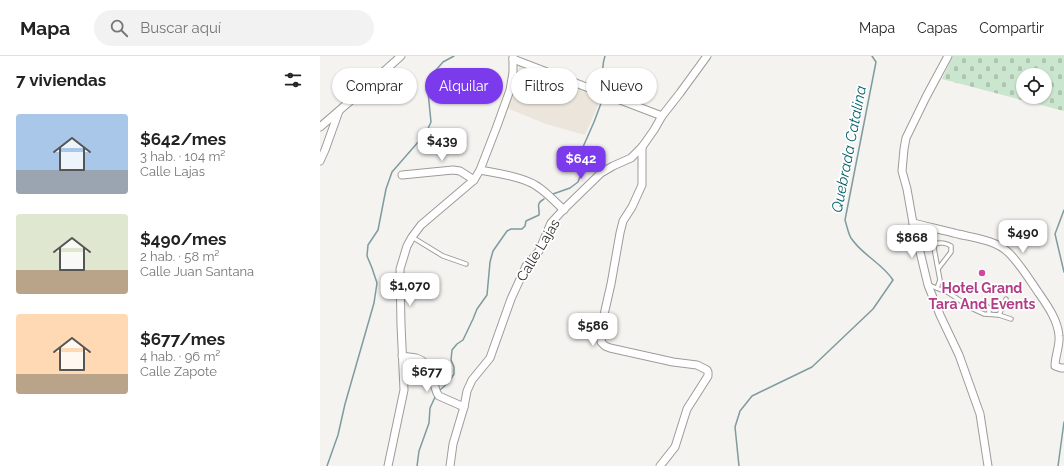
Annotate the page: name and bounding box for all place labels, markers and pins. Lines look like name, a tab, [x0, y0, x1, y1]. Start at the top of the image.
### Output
pin: $439	[418, 128, 466, 162]
pin: $642	[557, 146, 605, 180]
pin: $490	[999, 220, 1047, 254]
pin: $868	[888, 225, 936, 259]
marker: Hotel Grand Tara And Events	[977, 268, 987, 278]
pin: $1,070	[377, 273, 443, 307]
place label: Hotel Grand Tara And Events	[929, 280, 1036, 312]
pin: $586	[569, 313, 617, 347]
pin: $677	[403, 359, 451, 393]

